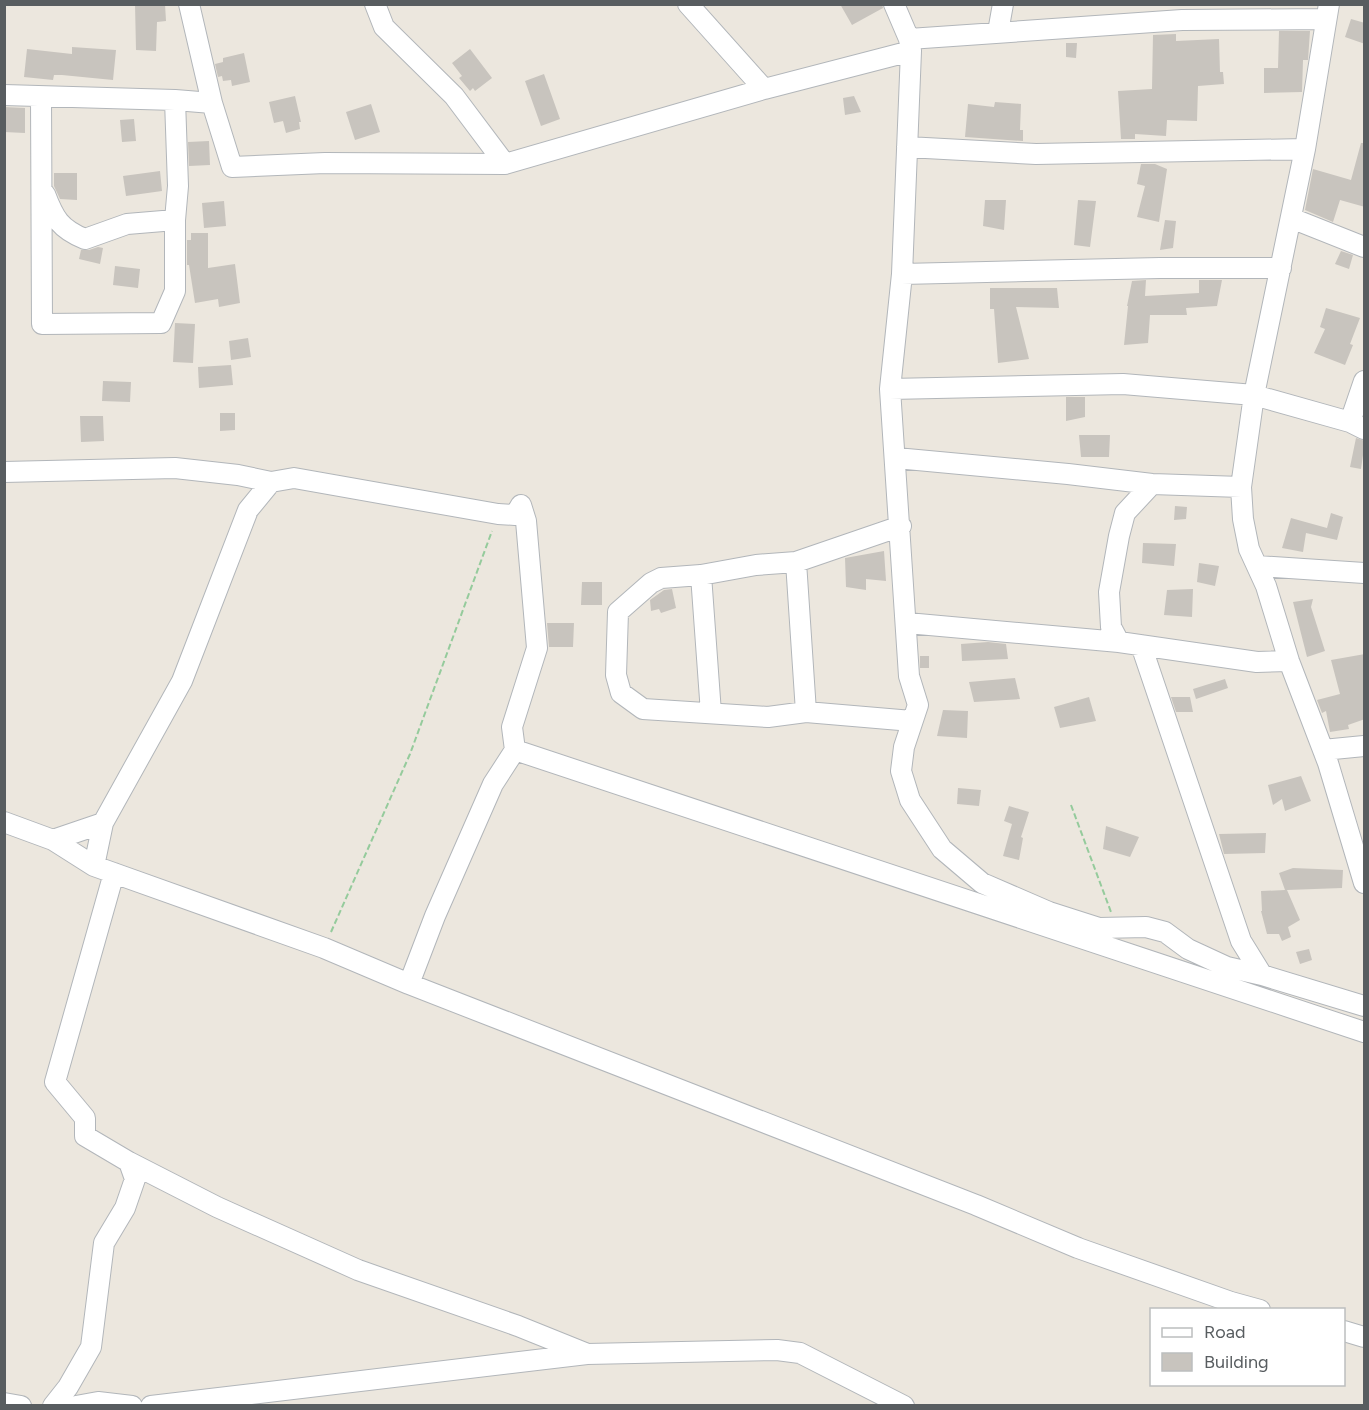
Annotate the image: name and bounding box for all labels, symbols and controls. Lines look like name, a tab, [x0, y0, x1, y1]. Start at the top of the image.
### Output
legend	[1150, 1308, 1345, 1386]
text: Road	[1204, 1321, 1245, 1343]
text: Building	[1204, 1351, 1269, 1373]

